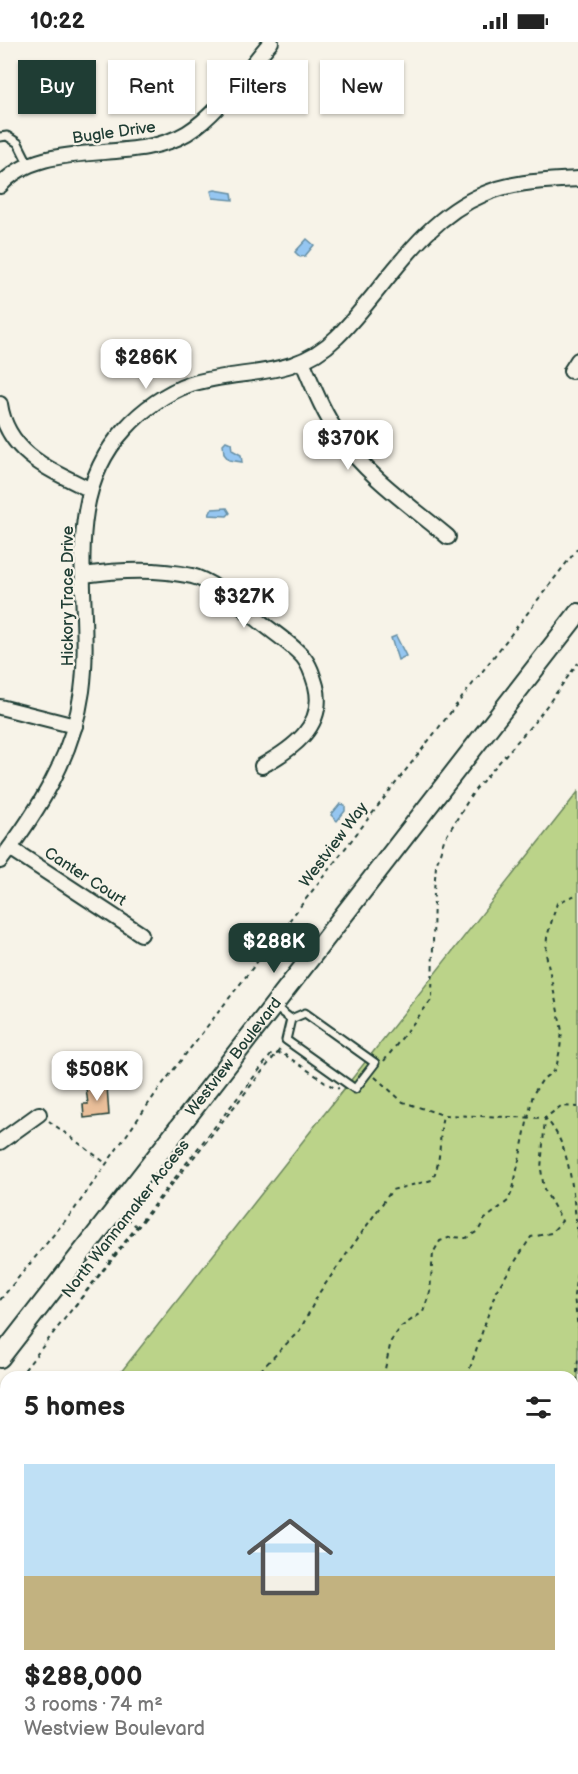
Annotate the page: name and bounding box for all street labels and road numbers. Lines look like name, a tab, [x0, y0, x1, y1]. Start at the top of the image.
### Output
street label: Bugle Drive	[71, 118, 157, 148]
street label: Hickory Trace Drive	[59, 525, 78, 666]
street label: Westview Way	[296, 798, 373, 891]
street label: Canter Court	[41, 844, 129, 910]
street label: Westview Boulevard	[182, 994, 285, 1120]
street label: North Wannamaker Access	[58, 1136, 194, 1302]

